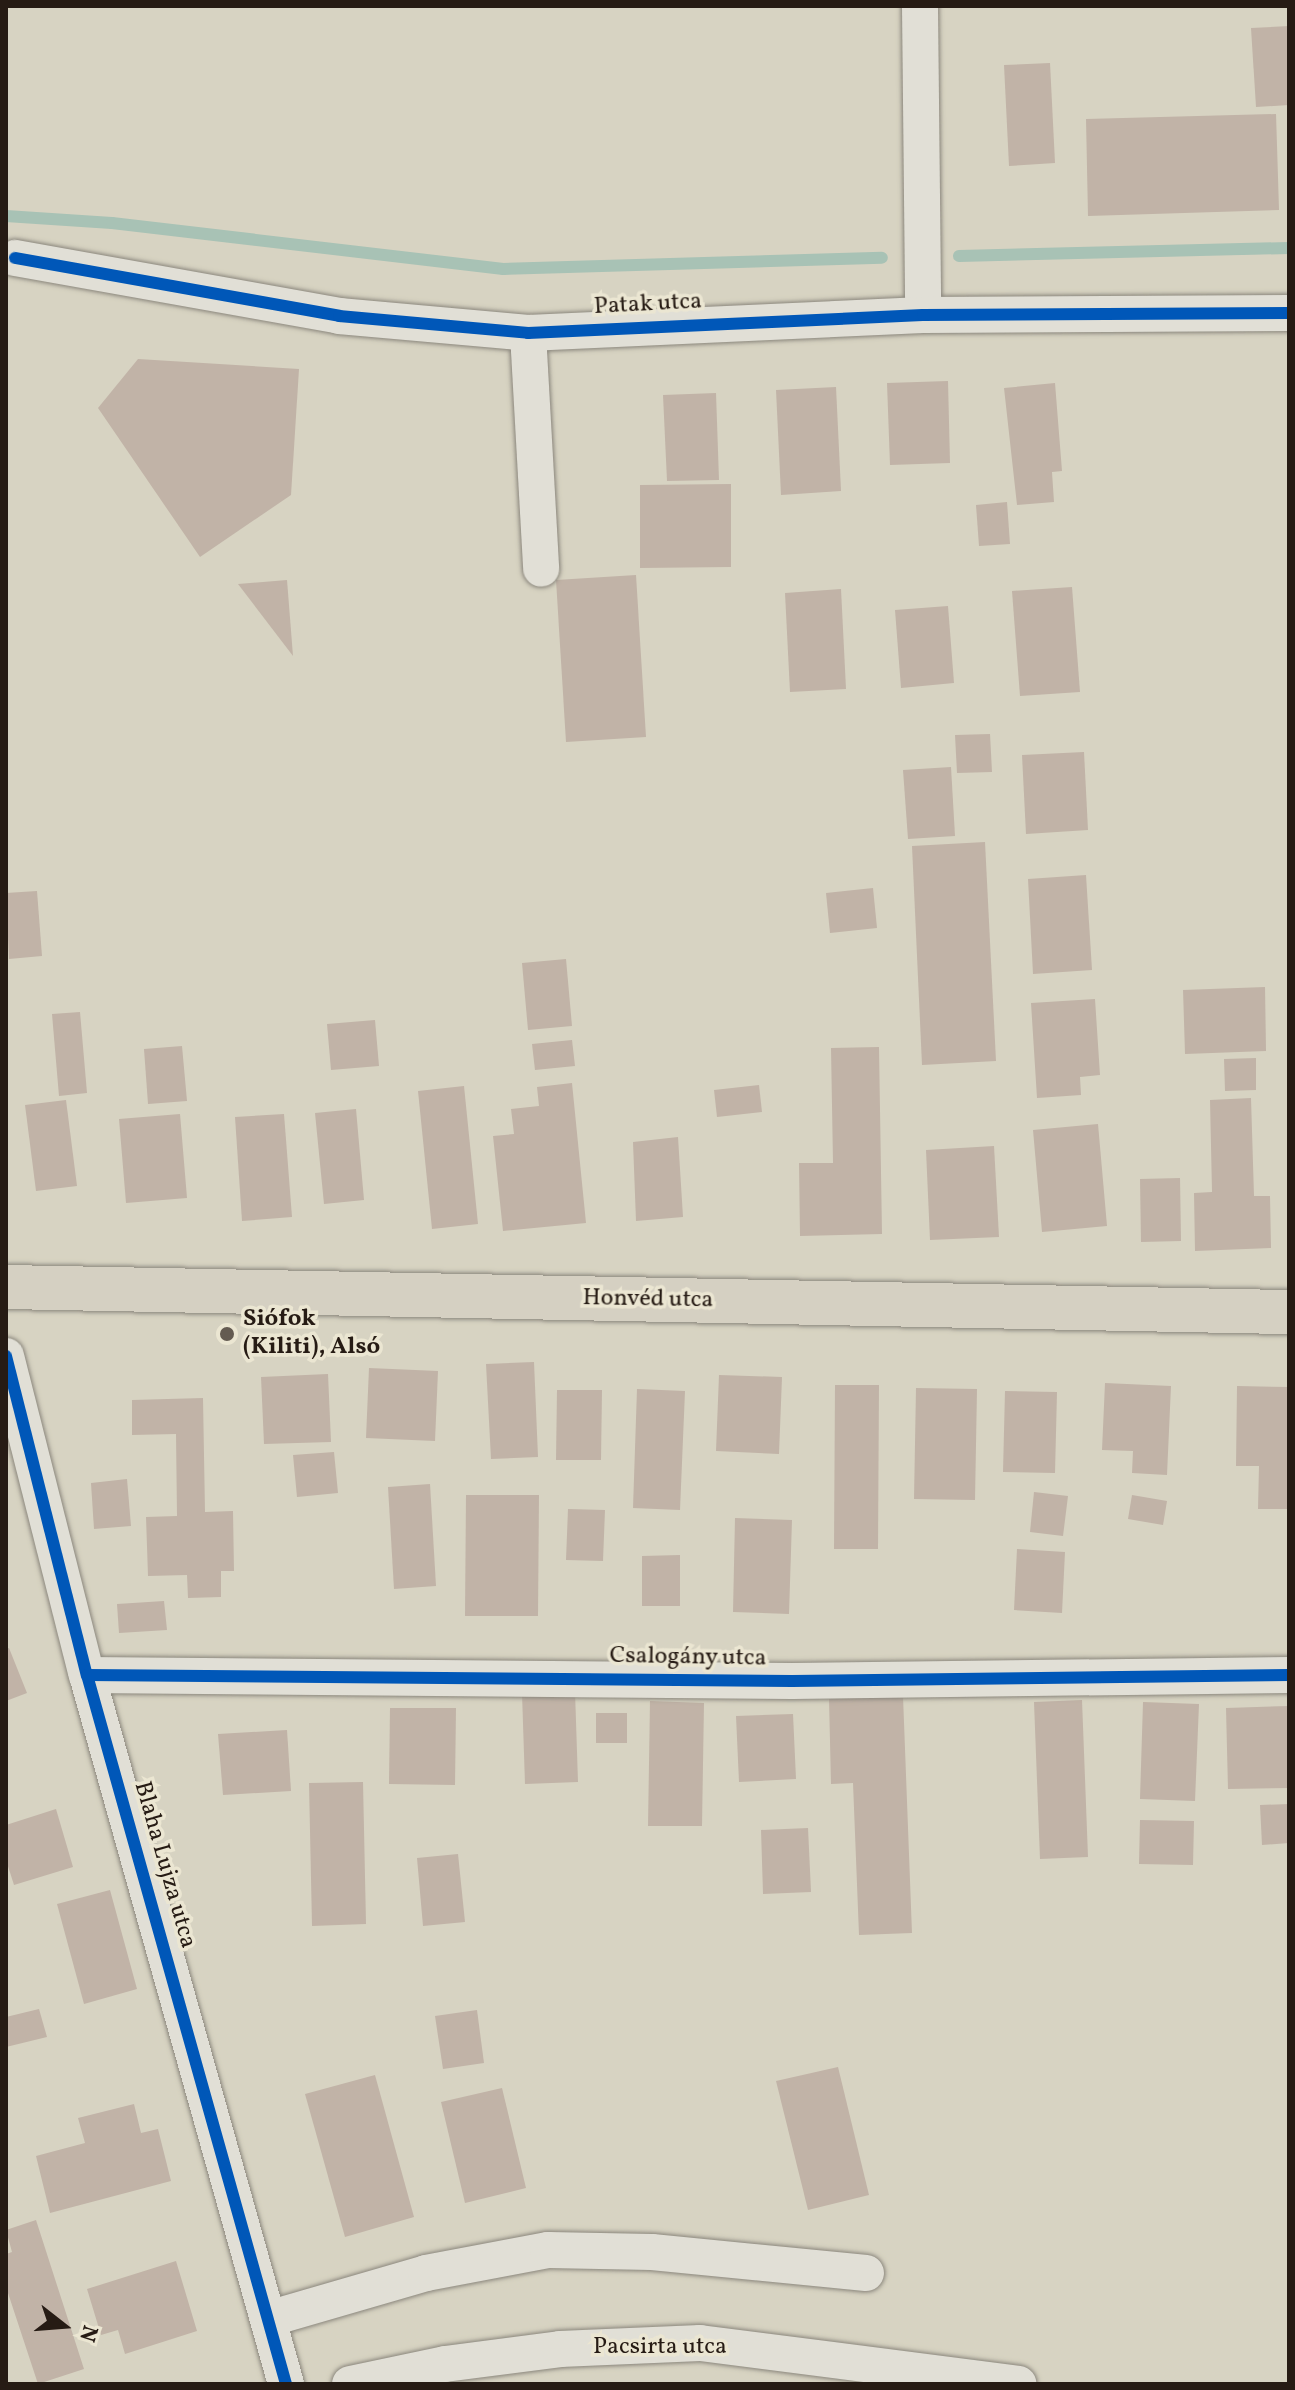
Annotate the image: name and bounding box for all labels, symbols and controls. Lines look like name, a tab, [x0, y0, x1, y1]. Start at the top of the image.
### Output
street label: Patak utca	[593, 288, 703, 322]
street label: Honvéd utca	[582, 1284, 714, 1316]
place label: Siófok (Kiliti), Alsó	[243, 1306, 380, 1362]
marker: Siófok (Kiliti), Alsó	[218, 1325, 236, 1343]
street label: Csalogány utca	[609, 1642, 767, 1674]
street label: Blaha Lujza utca	[126, 1778, 202, 1952]
north arrow	[24, 2286, 104, 2366]
text: N	[70, 2321, 105, 2345]
street label: Pacsirta utca	[593, 2334, 727, 2362]

